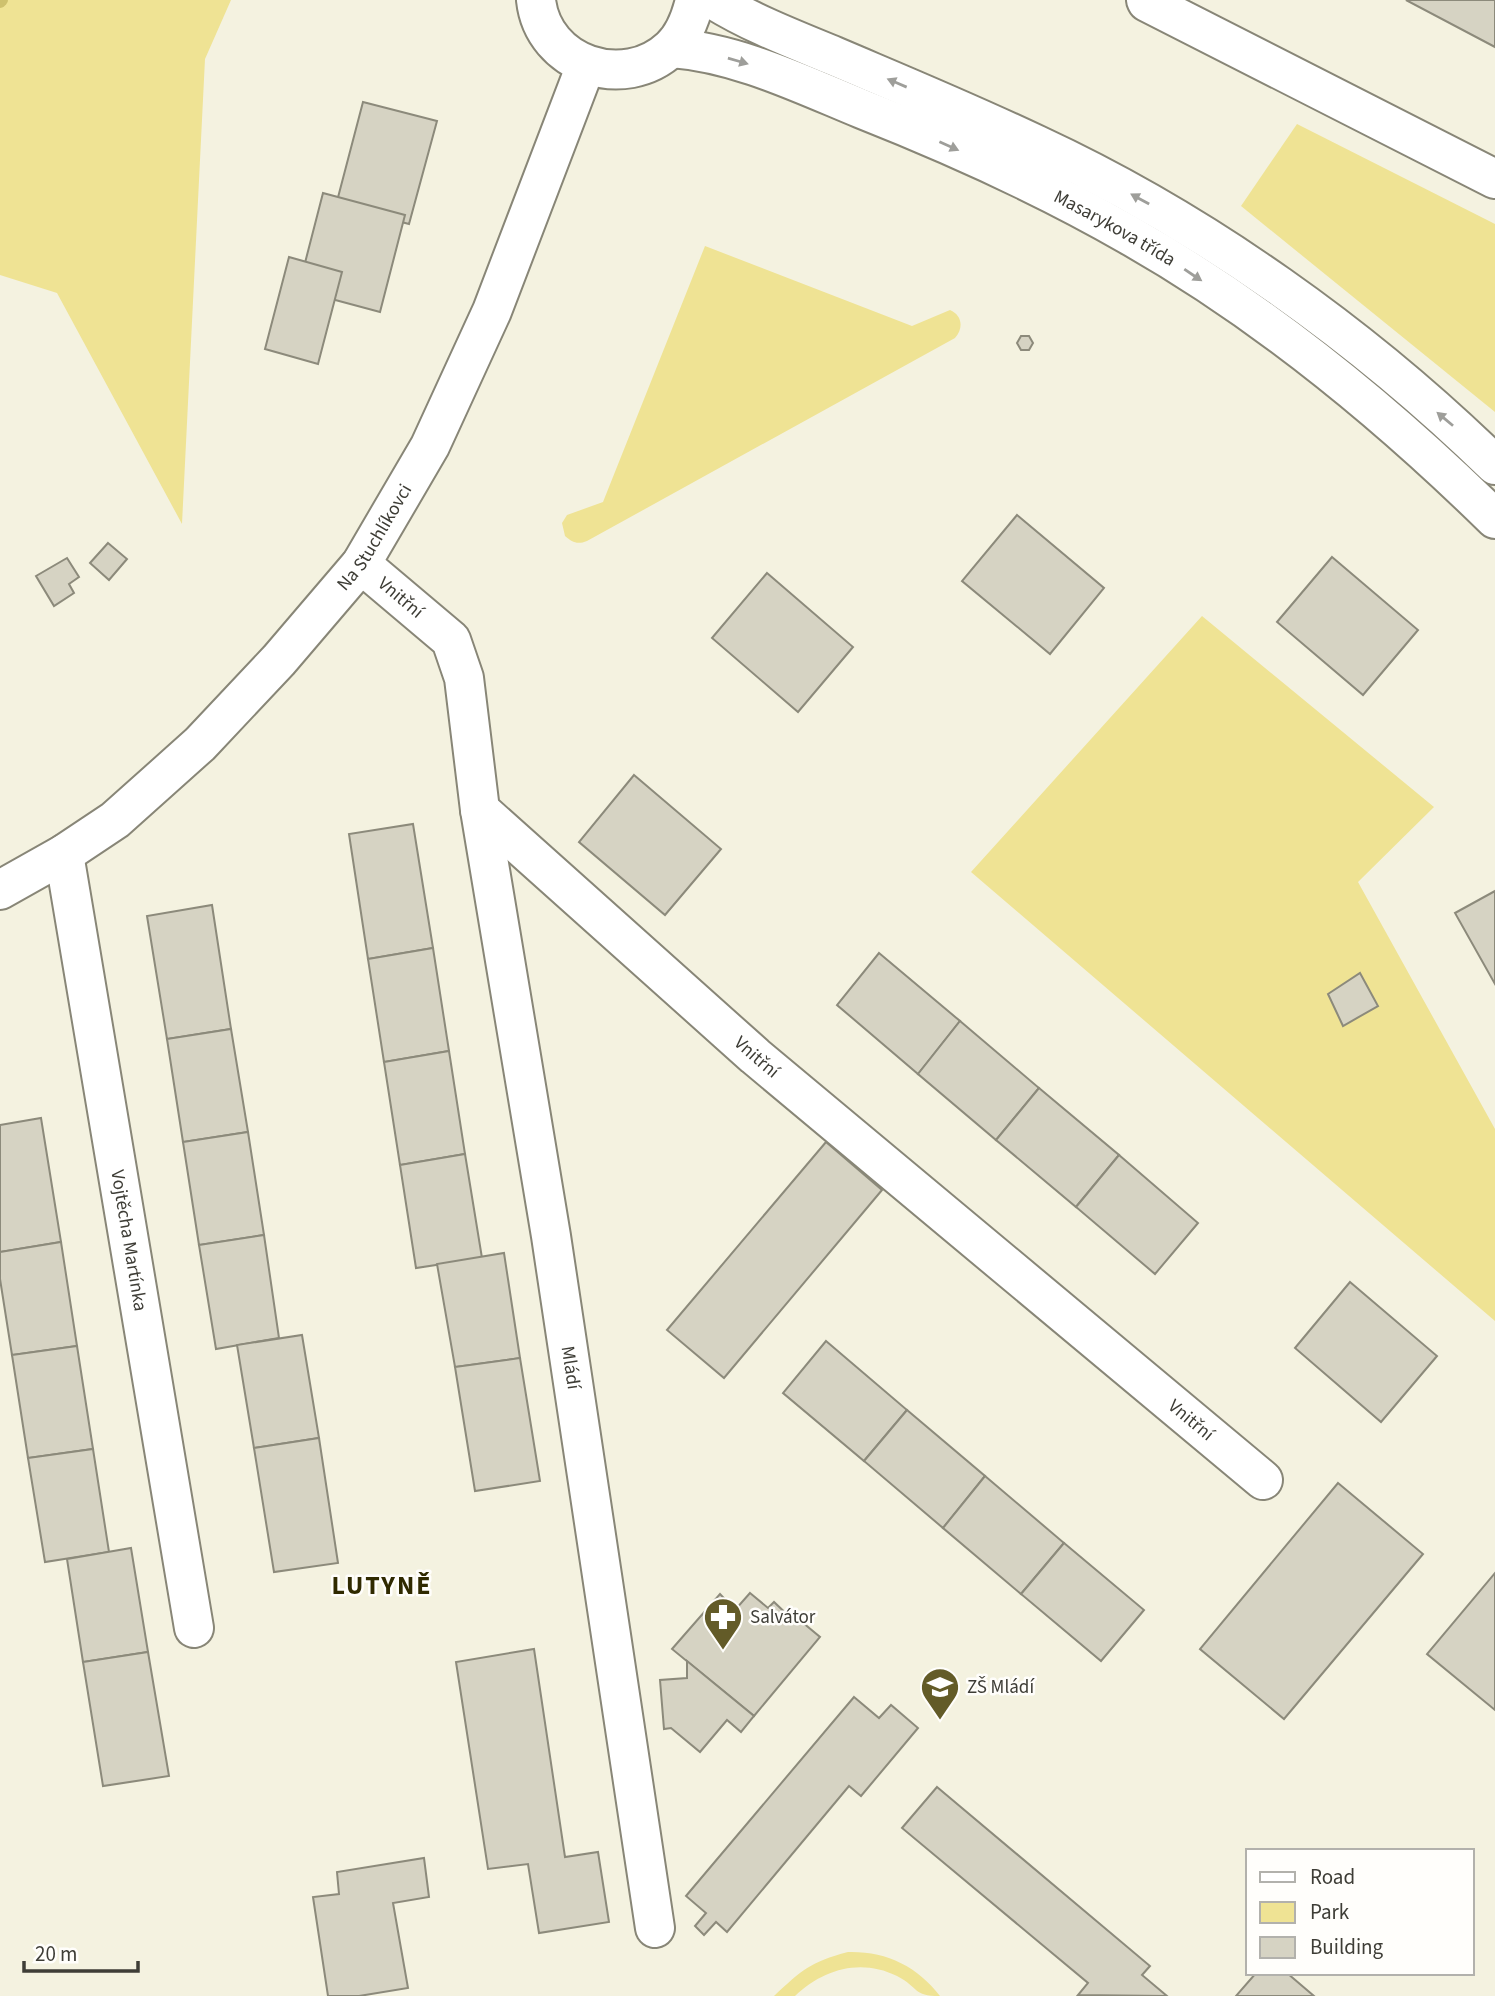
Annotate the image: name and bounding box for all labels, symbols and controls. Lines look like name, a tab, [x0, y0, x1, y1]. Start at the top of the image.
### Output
one-way arrow	[728, 57, 749, 67]
one-way arrow	[886, 77, 907, 88]
one-way arrow	[939, 141, 960, 152]
street label: Masarykova třída	[1049, 183, 1181, 273]
one-way arrow	[1130, 193, 1150, 205]
one-way arrow	[1184, 268, 1202, 282]
one-way arrow	[1436, 412, 1453, 427]
street label: Na Stuchlíkovci	[330, 479, 418, 597]
street label: Vnitřní	[372, 570, 431, 626]
street label: Vnitřní	[728, 1030, 786, 1085]
street label: Vojtěcha Martínka	[104, 1168, 154, 1313]
street label: Mládí	[554, 1344, 588, 1392]
street label: Vnitřní	[1162, 1393, 1221, 1448]
district label: LUTYNĚ	[332, 1567, 432, 1604]
pharmacy icon: Salvátor	[702, 1596, 744, 1651]
place label: Salvátor	[750, 1604, 816, 1631]
school or university icon: ZŠ Mládí	[919, 1666, 961, 1721]
place label: ZŠ Mládí	[967, 1674, 1035, 1701]
legend	[1246, 1849, 1474, 1975]
text: Road	[1310, 1862, 1355, 1892]
text: Park	[1310, 1897, 1350, 1927]
scale bar	[24, 1930, 138, 1974]
text: Building	[1310, 1932, 1384, 1962]
text: 20 m	[35, 1939, 77, 1969]

